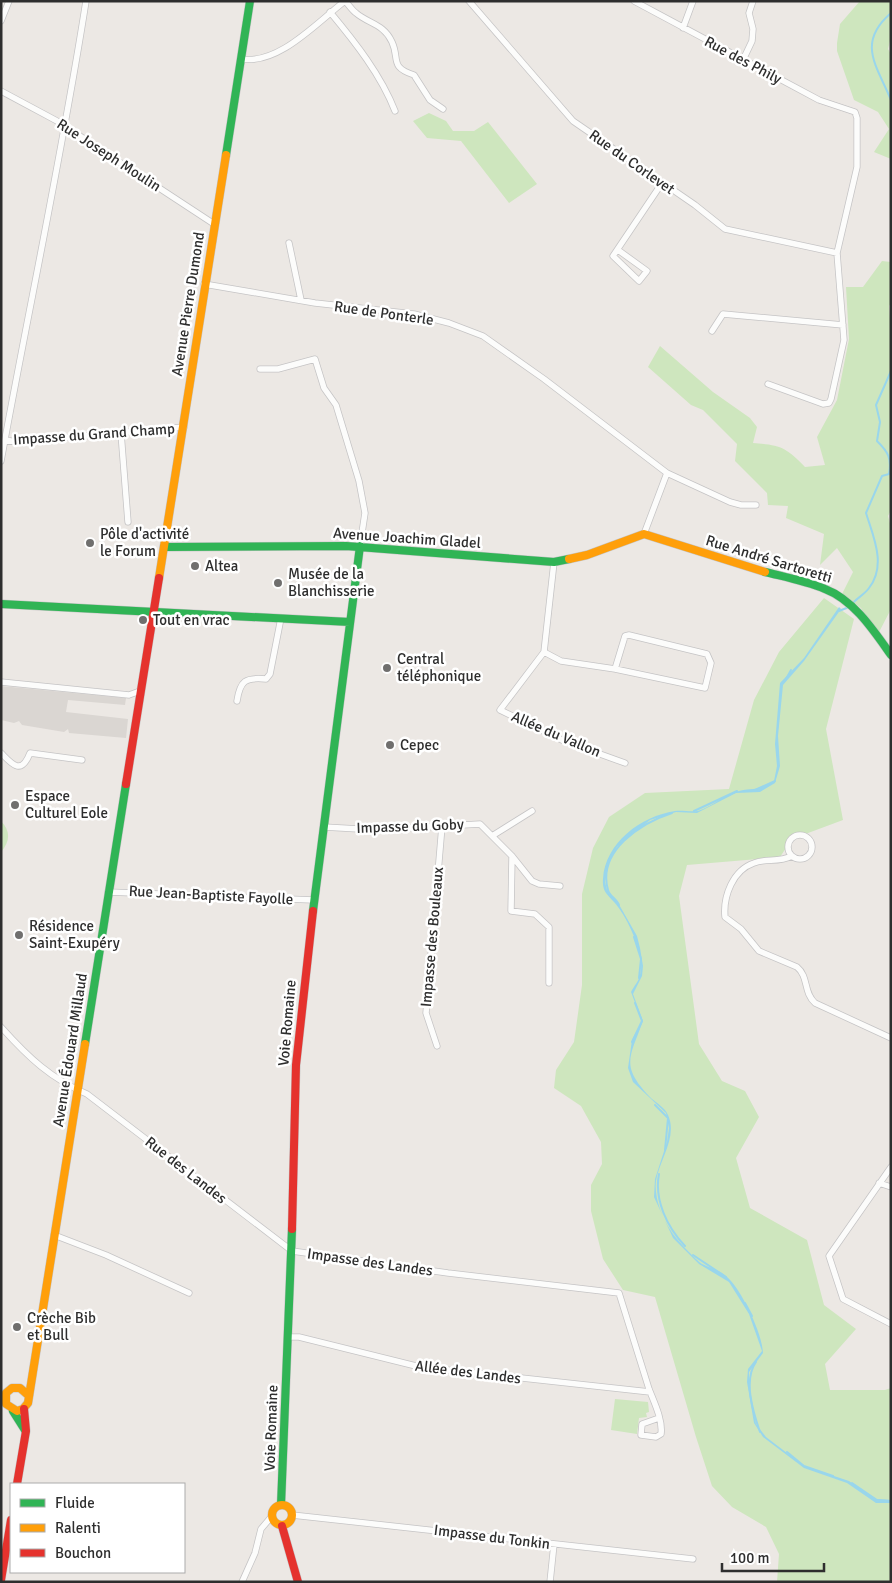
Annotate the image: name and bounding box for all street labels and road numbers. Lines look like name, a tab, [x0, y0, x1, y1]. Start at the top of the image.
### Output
street label: Rue des Phily	[701, 32, 785, 88]
street label: Rue Joseph Moulin	[54, 115, 164, 195]
street label: Rue du Corlevet	[586, 126, 678, 198]
street label: Avenue Pierre Dumond	[168, 231, 208, 377]
street label: Rue de Ponterle	[333, 297, 435, 329]
street label: Impasse du Grand Champ	[13, 419, 176, 449]
street label: Avenue Joachim Gladel	[332, 524, 482, 552]
street label: Rue André Sartoretti	[704, 531, 834, 587]
street label: Allée du Vallon	[509, 707, 603, 761]
street label: Impasse du Goby	[356, 815, 464, 837]
street label: Impasse des Bouleaux	[417, 866, 447, 1008]
street label: Rue Jean-Baptiste Fayolle	[128, 882, 294, 908]
street label: Avenue Édouard Millaud	[48, 972, 91, 1128]
street label: Voie Romaine	[274, 979, 300, 1067]
street label: Rue des Landes	[142, 1133, 231, 1208]
street label: Impasse des Landes	[306, 1244, 434, 1280]
street label: Allée des Landes	[414, 1357, 522, 1387]
street label: Voie Romaine	[260, 1384, 282, 1472]
street label: Impasse du Tonkin	[433, 1521, 551, 1553]

